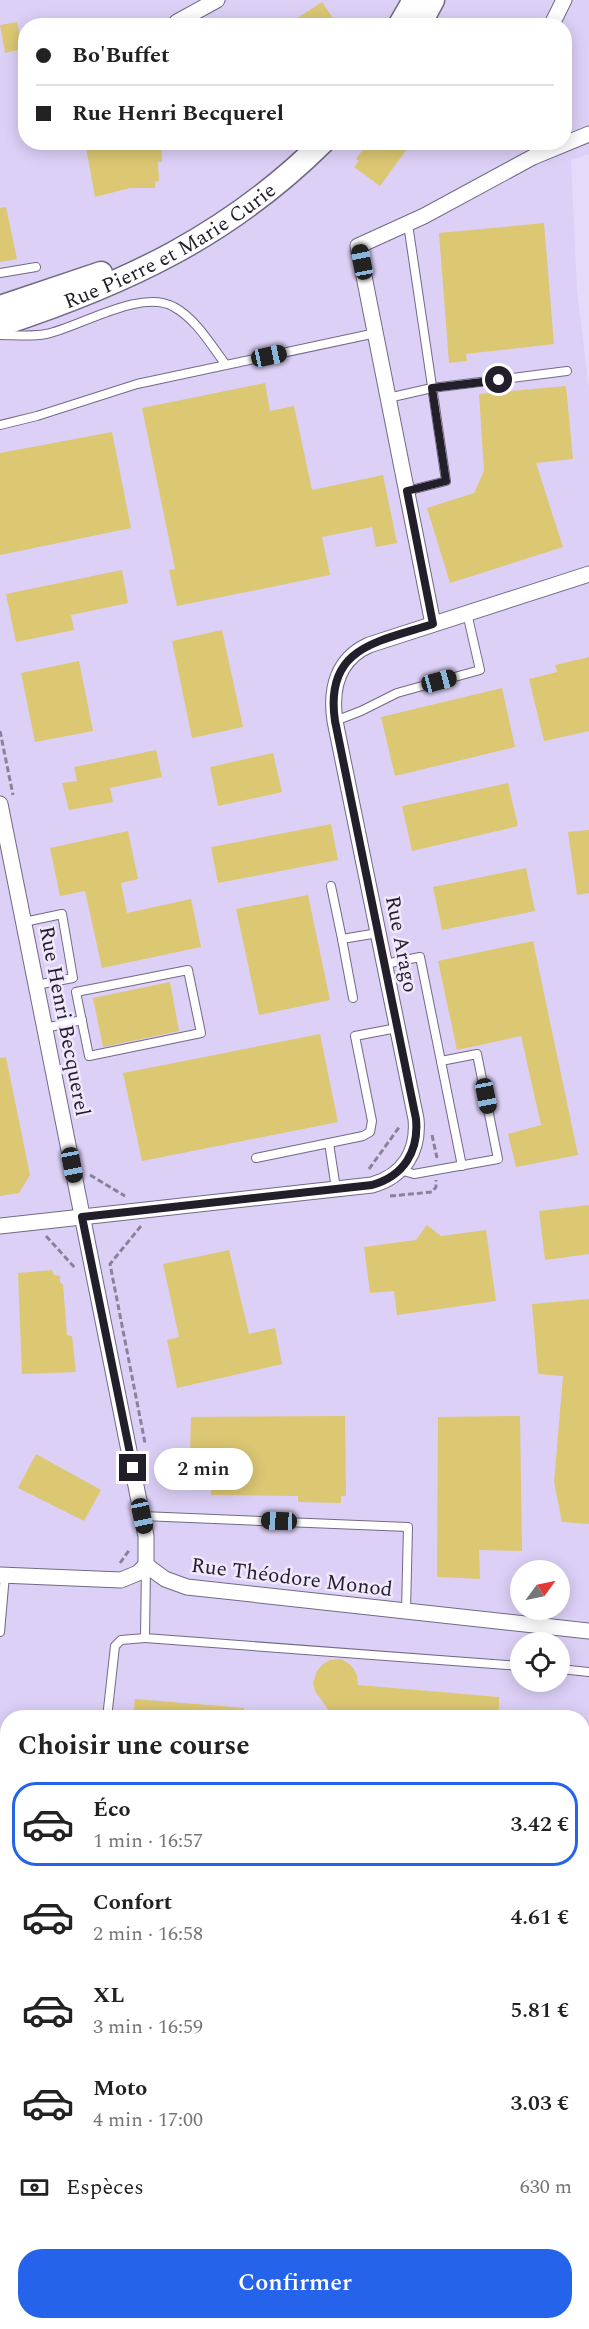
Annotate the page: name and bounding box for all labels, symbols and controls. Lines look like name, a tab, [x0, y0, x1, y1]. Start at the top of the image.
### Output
text: Bo'Buffet	[72, 39, 170, 72]
text: Rue Henri Becquerel	[72, 97, 284, 130]
street label: Rue Pierre et Marie Curie	[59, 175, 283, 318]
car	[350, 243, 374, 281]
car	[250, 343, 288, 369]
route start	[485, 366, 512, 393]
car	[419, 668, 459, 694]
street label: Rue Arago	[376, 893, 426, 995]
street label: Rue Henri Becquerel	[30, 923, 98, 1119]
car	[474, 1077, 498, 1115]
car	[60, 1146, 84, 1184]
callout: 2 min	[154, 1447, 253, 1489]
route end	[119, 1454, 146, 1481]
text: 2 min	[178, 1454, 229, 1484]
car	[129, 1497, 155, 1535]
car	[261, 1511, 297, 1531]
street label: Rue Théodore Monod	[189, 1550, 394, 1606]
north arrow	[510, 1560, 570, 1620]
map controls	[510, 1560, 570, 1692]
button: locate	[510, 1632, 570, 1692]
text: Choisir une course	[18, 1725, 250, 1767]
text: Éco	[93, 1793, 131, 1826]
icon: car	[21, 1797, 75, 1851]
text: 3.42 €	[511, 1808, 569, 1841]
text: 1 min · 16:57	[93, 1826, 203, 1856]
text: Confort	[93, 1886, 172, 1919]
icon: car	[21, 1890, 75, 1944]
text: 4.61 €	[511, 1901, 569, 1934]
text: 2 min · 16:58	[93, 1919, 203, 1949]
text: XL	[93, 1979, 124, 2012]
icon: car	[21, 1983, 75, 2037]
text: 5.81 €	[511, 1994, 569, 2027]
text: 3 min · 16:59	[93, 2012, 203, 2042]
text: Moto	[93, 2072, 147, 2105]
icon: car	[21, 2076, 75, 2130]
text: 3.03 €	[511, 2087, 569, 2120]
text: 4 min · 17:00	[93, 2105, 203, 2135]
icon: cash	[18, 2171, 51, 2204]
text: Espèces	[66, 2171, 144, 2204]
text: 630 m	[520, 2172, 572, 2202]
button: Confirmer	[18, 2249, 572, 2318]

